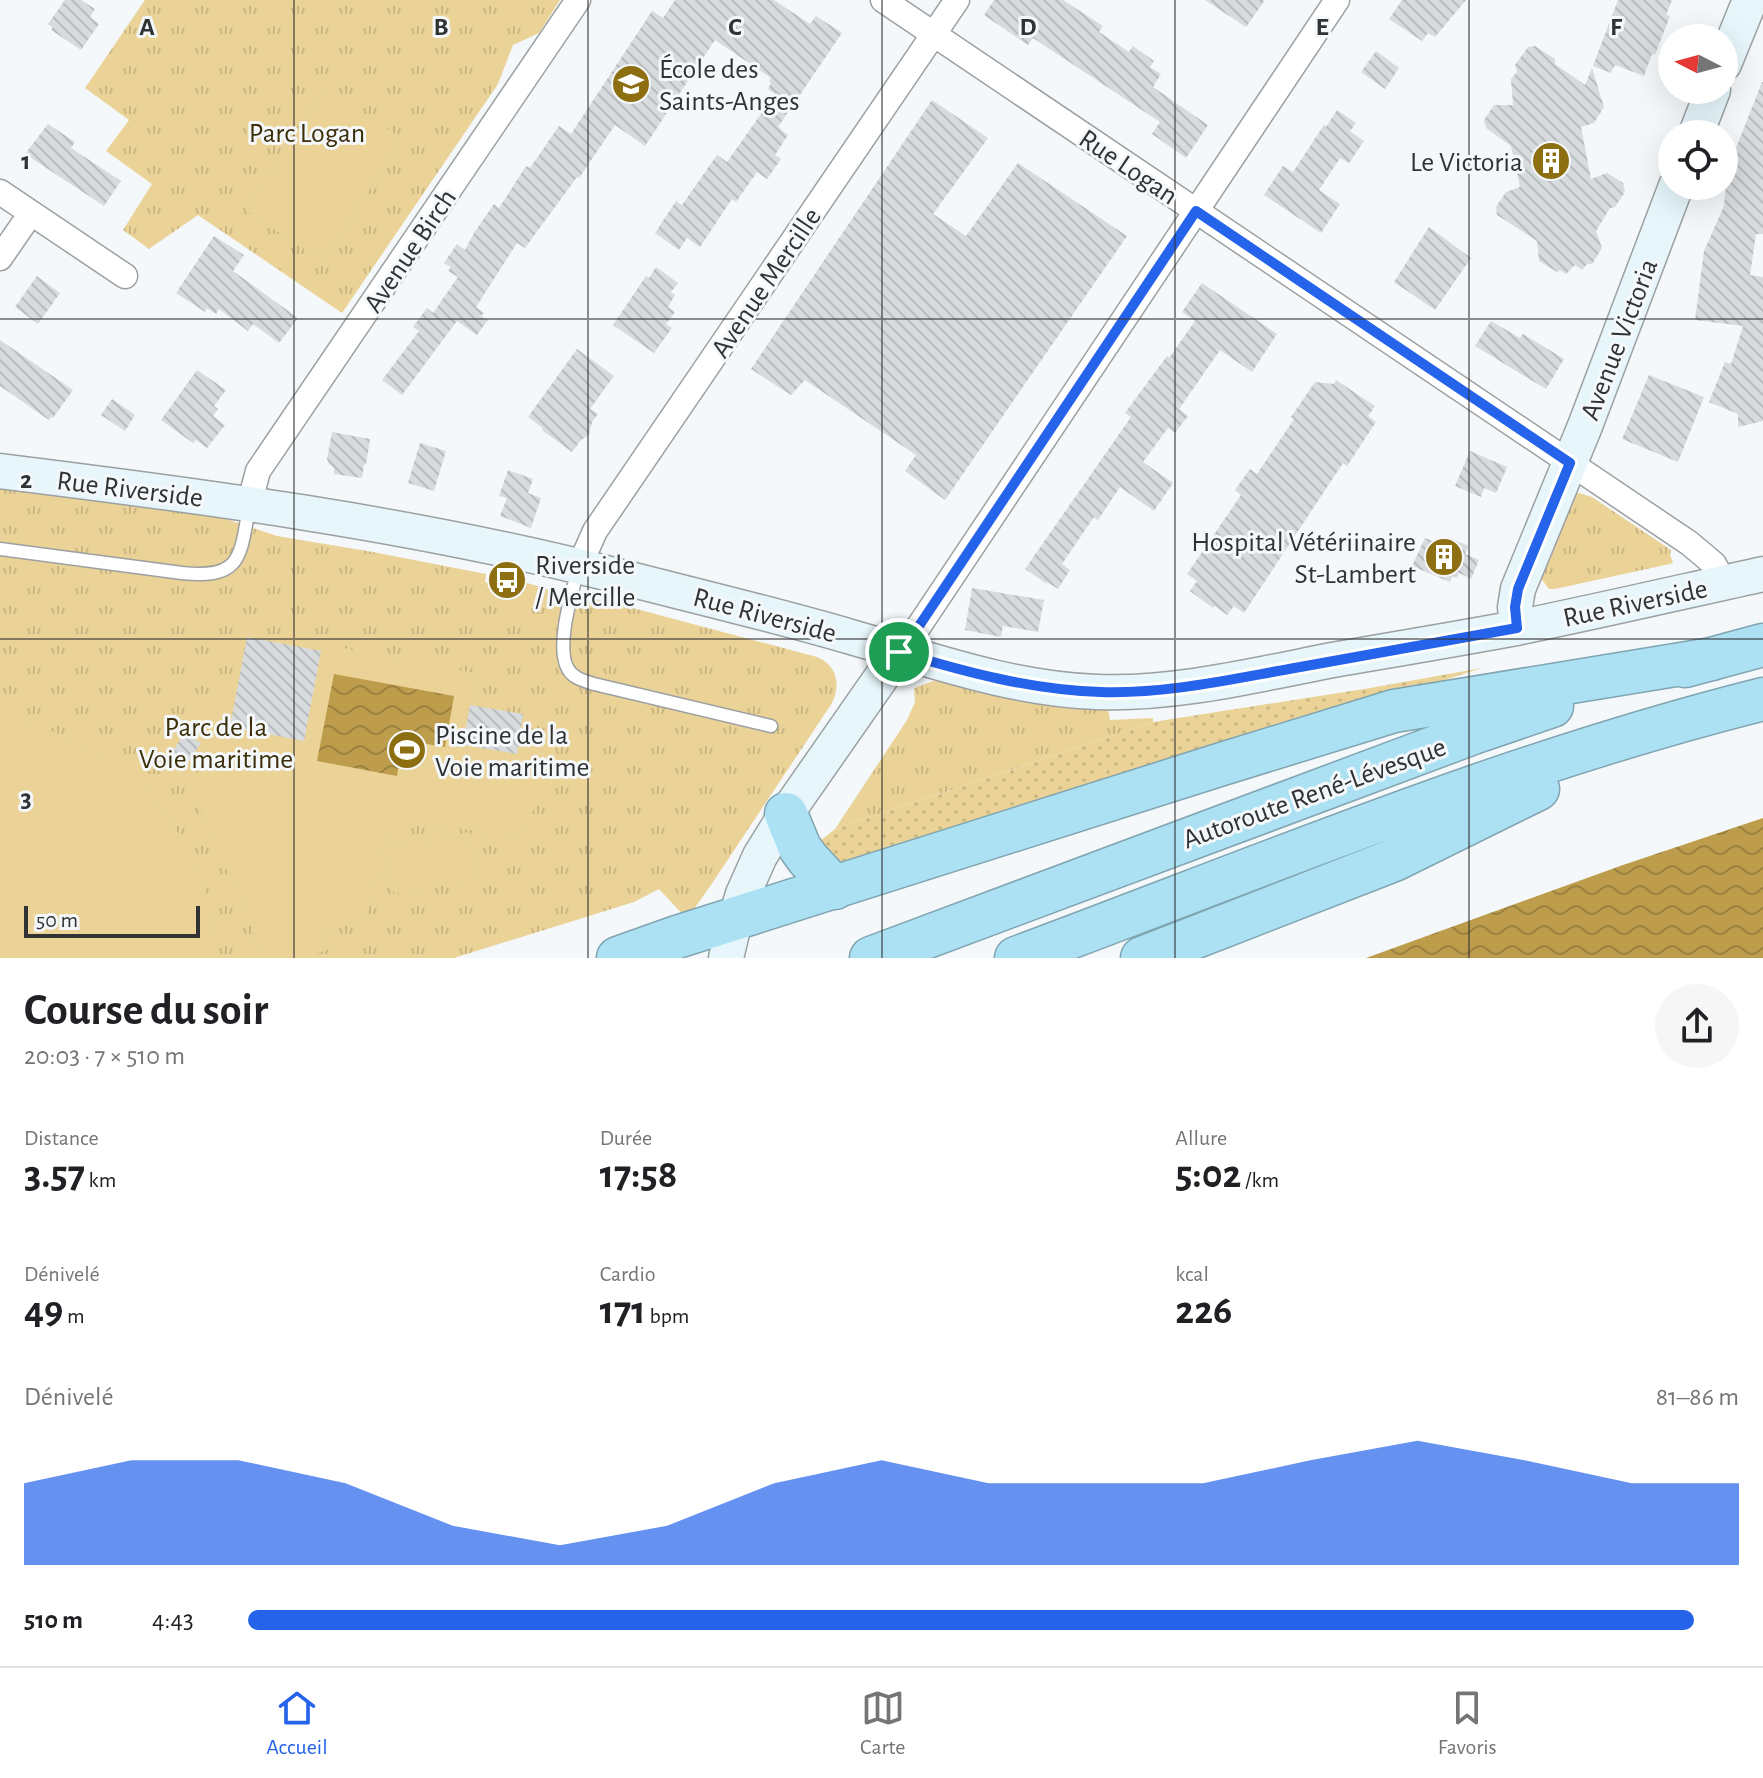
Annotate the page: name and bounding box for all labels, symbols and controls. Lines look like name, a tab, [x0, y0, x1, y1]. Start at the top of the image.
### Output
text: A	[139, 14, 155, 40]
text: B	[433, 14, 449, 40]
text: C	[728, 14, 742, 40]
text: D	[1019, 14, 1037, 40]
text: E	[1315, 14, 1329, 40]
text: F	[1610, 14, 1623, 40]
north arrow	[1658, 24, 1738, 104]
map controls	[1658, 24, 1738, 200]
place label: École des Saints-Anges	[659, 53, 800, 116]
school or university icon: École des Saints-Anges	[610, 63, 652, 105]
park label: Parc Logan	[249, 120, 365, 148]
button: locate	[1658, 120, 1738, 200]
street label: Rue Logan	[1074, 125, 1182, 211]
building icon: Le Victoria	[1530, 140, 1572, 182]
text: 1	[21, 148, 31, 174]
place label: Le Victoria	[1410, 149, 1523, 177]
street label: Avenue Birch	[359, 184, 462, 318]
street label: Avenue Mercille	[706, 203, 827, 363]
street label: Avenue Victoria	[1576, 255, 1663, 424]
text: 2	[20, 467, 32, 493]
street label: Rue Riverside	[55, 467, 204, 513]
place label: Hospital Vétériinaire St-Lambert	[1191, 529, 1416, 589]
building icon: Hospital Vétériinaire St-Lambert	[1423, 536, 1465, 578]
place label: Riverside / Mercille	[535, 552, 635, 612]
bus stop icon: Riverside / Mercille	[486, 559, 528, 601]
street label: Rue Riverside	[1561, 575, 1710, 633]
street label: Rue Riverside	[690, 583, 839, 648]
pin	[865, 618, 933, 686]
icon: arrive	[877, 630, 921, 674]
park label: Parc de la Voie maritime	[139, 714, 293, 774]
place label: Piscine de la Voie maritime	[435, 722, 590, 782]
sports icon: Piscine de la Voie maritime	[386, 729, 428, 771]
street label: Autoroute René-Lévesque	[1179, 733, 1450, 855]
text: 3	[20, 786, 32, 812]
scale bar	[24, 902, 200, 938]
text: 50 m	[36, 909, 78, 931]
button: share	[1655, 984, 1739, 1068]
text: Course du soir	[24, 989, 268, 1033]
text: 20:03 · 7 × 510 m	[24, 1043, 185, 1069]
text: Distance	[24, 1127, 99, 1149]
text: Durée	[600, 1127, 652, 1149]
text: Allure	[1175, 1127, 1227, 1149]
text: 3.57	[24, 1155, 85, 1195]
text: 17:58	[600, 1155, 678, 1195]
text: 5:02	[1175, 1155, 1241, 1195]
text: km	[85, 1169, 116, 1191]
text: /km	[1241, 1169, 1279, 1191]
text: Dénivelé	[24, 1263, 100, 1285]
text: Cardio	[600, 1263, 656, 1285]
text: kcal	[1175, 1263, 1209, 1285]
text: 49	[24, 1291, 63, 1331]
text: 171	[600, 1291, 646, 1331]
text: 226	[1175, 1291, 1232, 1331]
text: m	[63, 1305, 85, 1327]
text: bpm	[646, 1305, 689, 1327]
text: Dénivelé	[24, 1384, 114, 1410]
text: 81–86 m	[1656, 1384, 1739, 1410]
text: 510 m	[24, 1607, 83, 1633]
text: 4:43	[152, 1607, 194, 1633]
tab: Accueil	[266, 1686, 328, 1760]
tab: Carte	[860, 1686, 905, 1760]
tab: Favoris	[1438, 1686, 1497, 1760]

